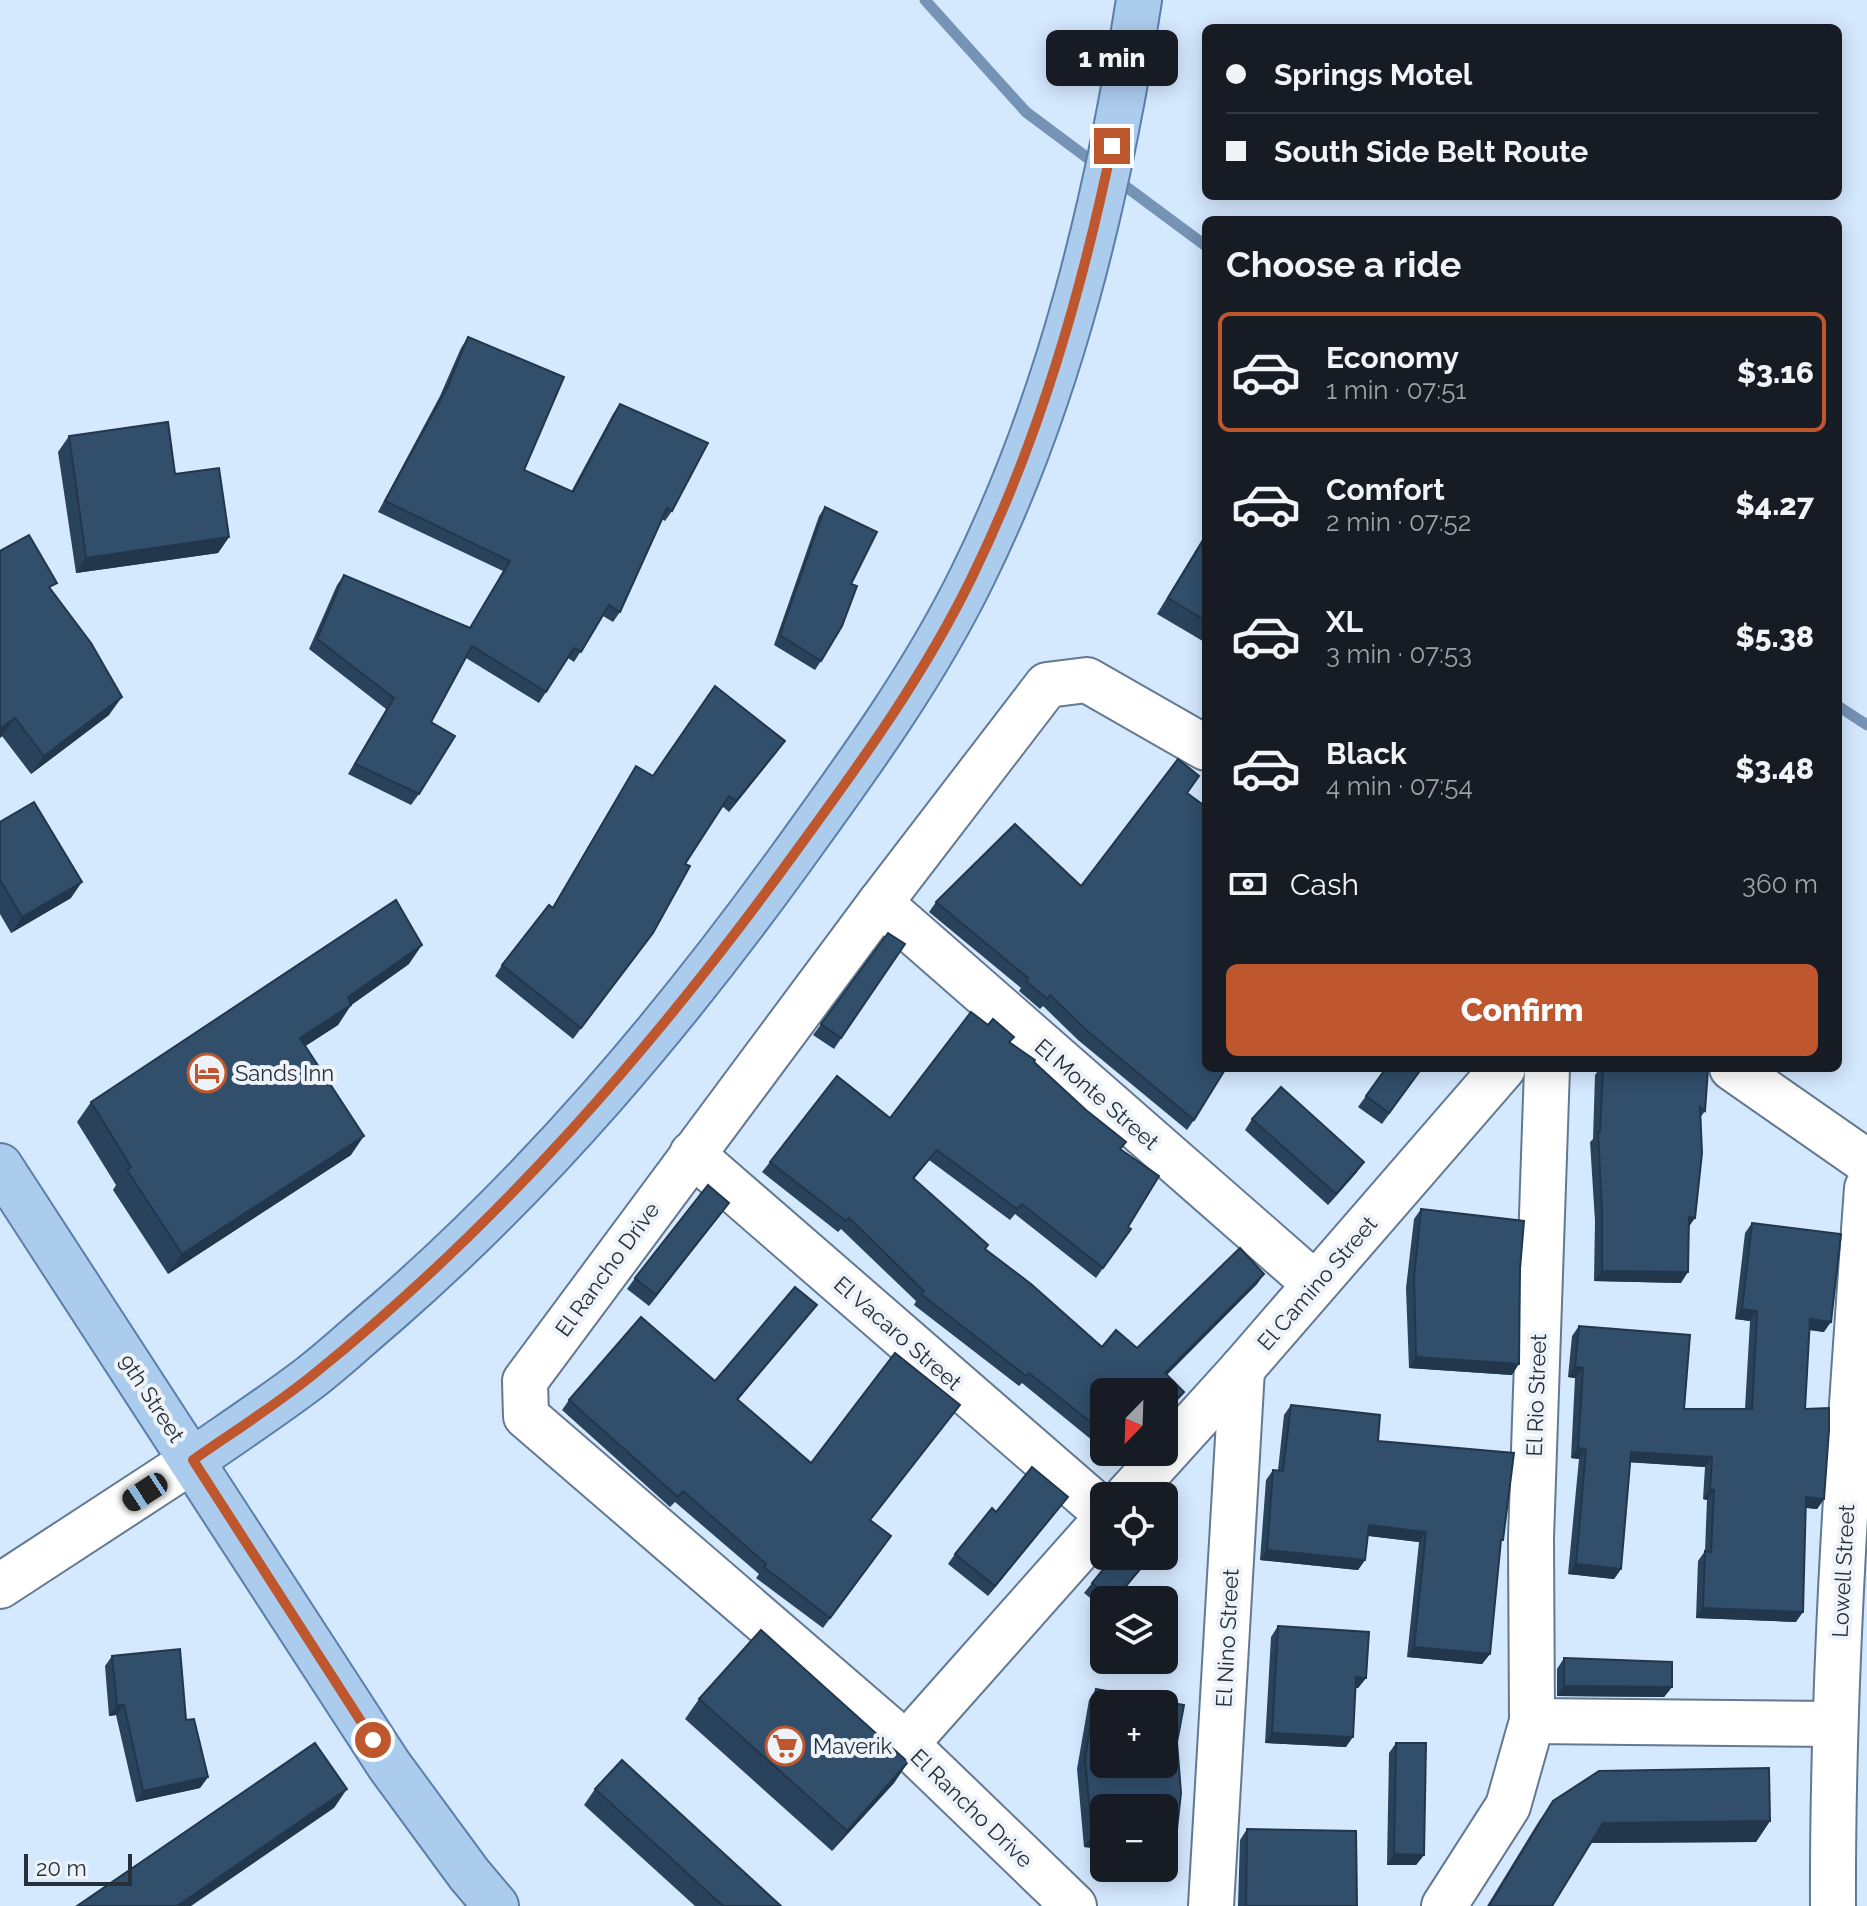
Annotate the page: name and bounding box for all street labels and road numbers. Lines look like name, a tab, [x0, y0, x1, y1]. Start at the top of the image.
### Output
street label: El Monte Street	[1030, 1033, 1165, 1155]
street label: El Rancho Drive	[550, 1197, 664, 1341]
street label: El Camino Street	[1252, 1210, 1383, 1355]
street label: El Vacaro Street	[829, 1271, 968, 1396]
street label: El Rio Street	[1521, 1332, 1551, 1457]
street label: 9th Street	[114, 1349, 190, 1447]
street label: Lowell Street	[1827, 1503, 1860, 1638]
street label: El Nino Street	[1210, 1567, 1244, 1708]
street label: El Rancho Drive	[906, 1743, 1038, 1873]

